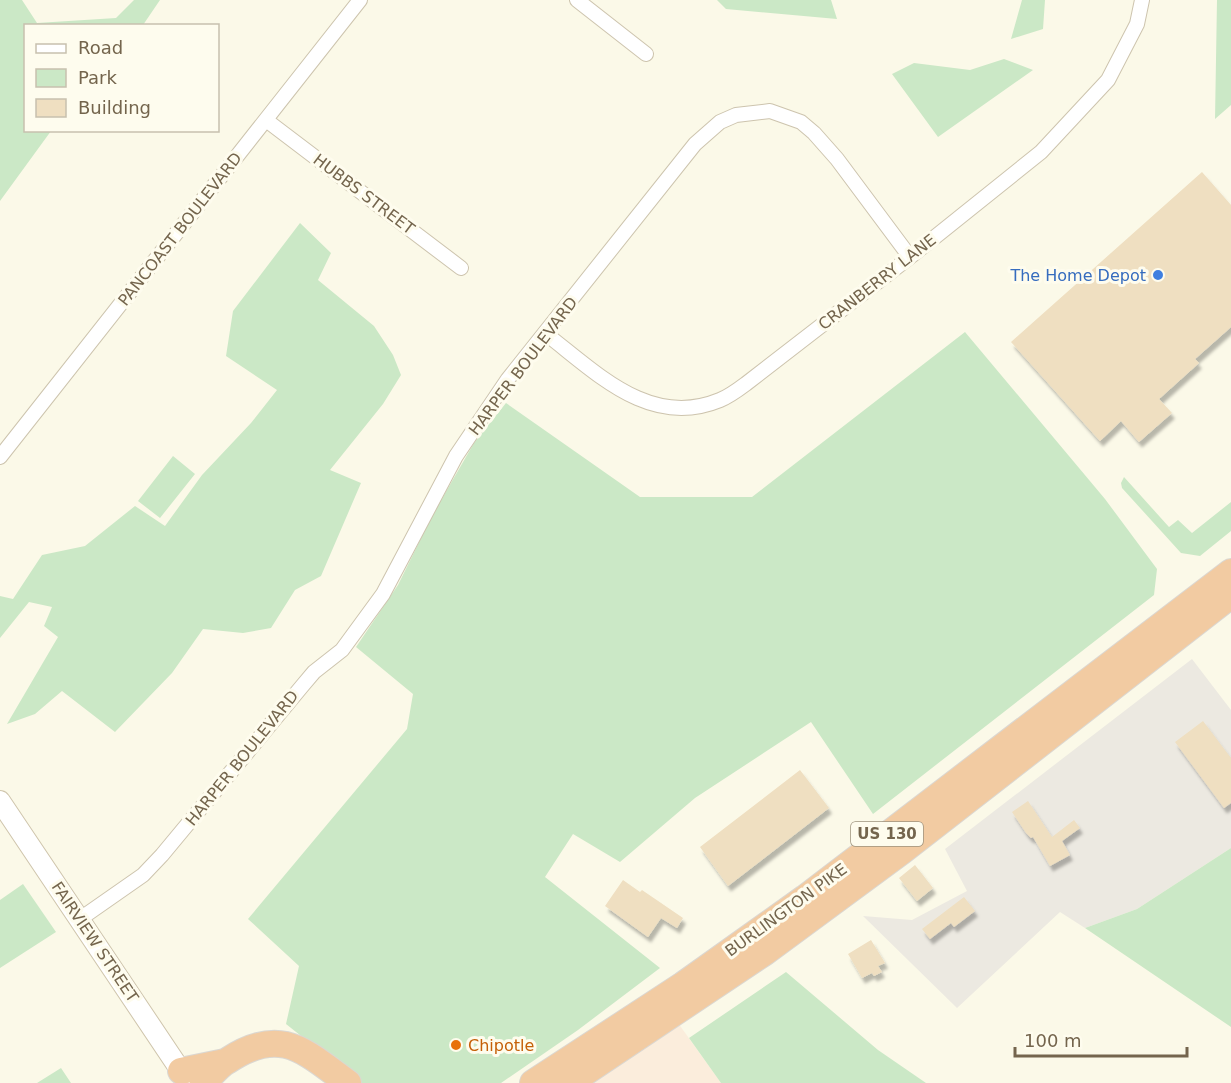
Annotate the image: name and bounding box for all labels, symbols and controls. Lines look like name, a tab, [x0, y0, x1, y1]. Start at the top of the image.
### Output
legend	[24, 24, 219, 132]
text: Road	[78, 37, 123, 58]
text: Park	[78, 67, 117, 88]
text: Building	[78, 97, 151, 118]
street label: PANCOAST BOULEVARD	[114, 149, 246, 309]
street label: HUBBS STREET	[310, 150, 418, 238]
street label: CRANBERRY LANE	[814, 230, 940, 334]
place label: The Home Depot	[1009, 266, 1146, 285]
marker: The Home Depot	[1151, 268, 1165, 282]
street label: HARPER BOULEVARD	[465, 293, 581, 439]
street label: HARPER BOULEVARD	[182, 687, 302, 829]
road number: US 130	[851, 822, 923, 846]
street label: BURLINGTON PIKE	[722, 860, 850, 960]
street label: FAIRVIEW STREET	[48, 878, 143, 1006]
scale bar	[1015, 1020, 1188, 1058]
text: 100 m	[1024, 1030, 1082, 1051]
place label: Chipotle	[468, 1036, 534, 1055]
marker: Chipotle	[449, 1038, 463, 1052]

